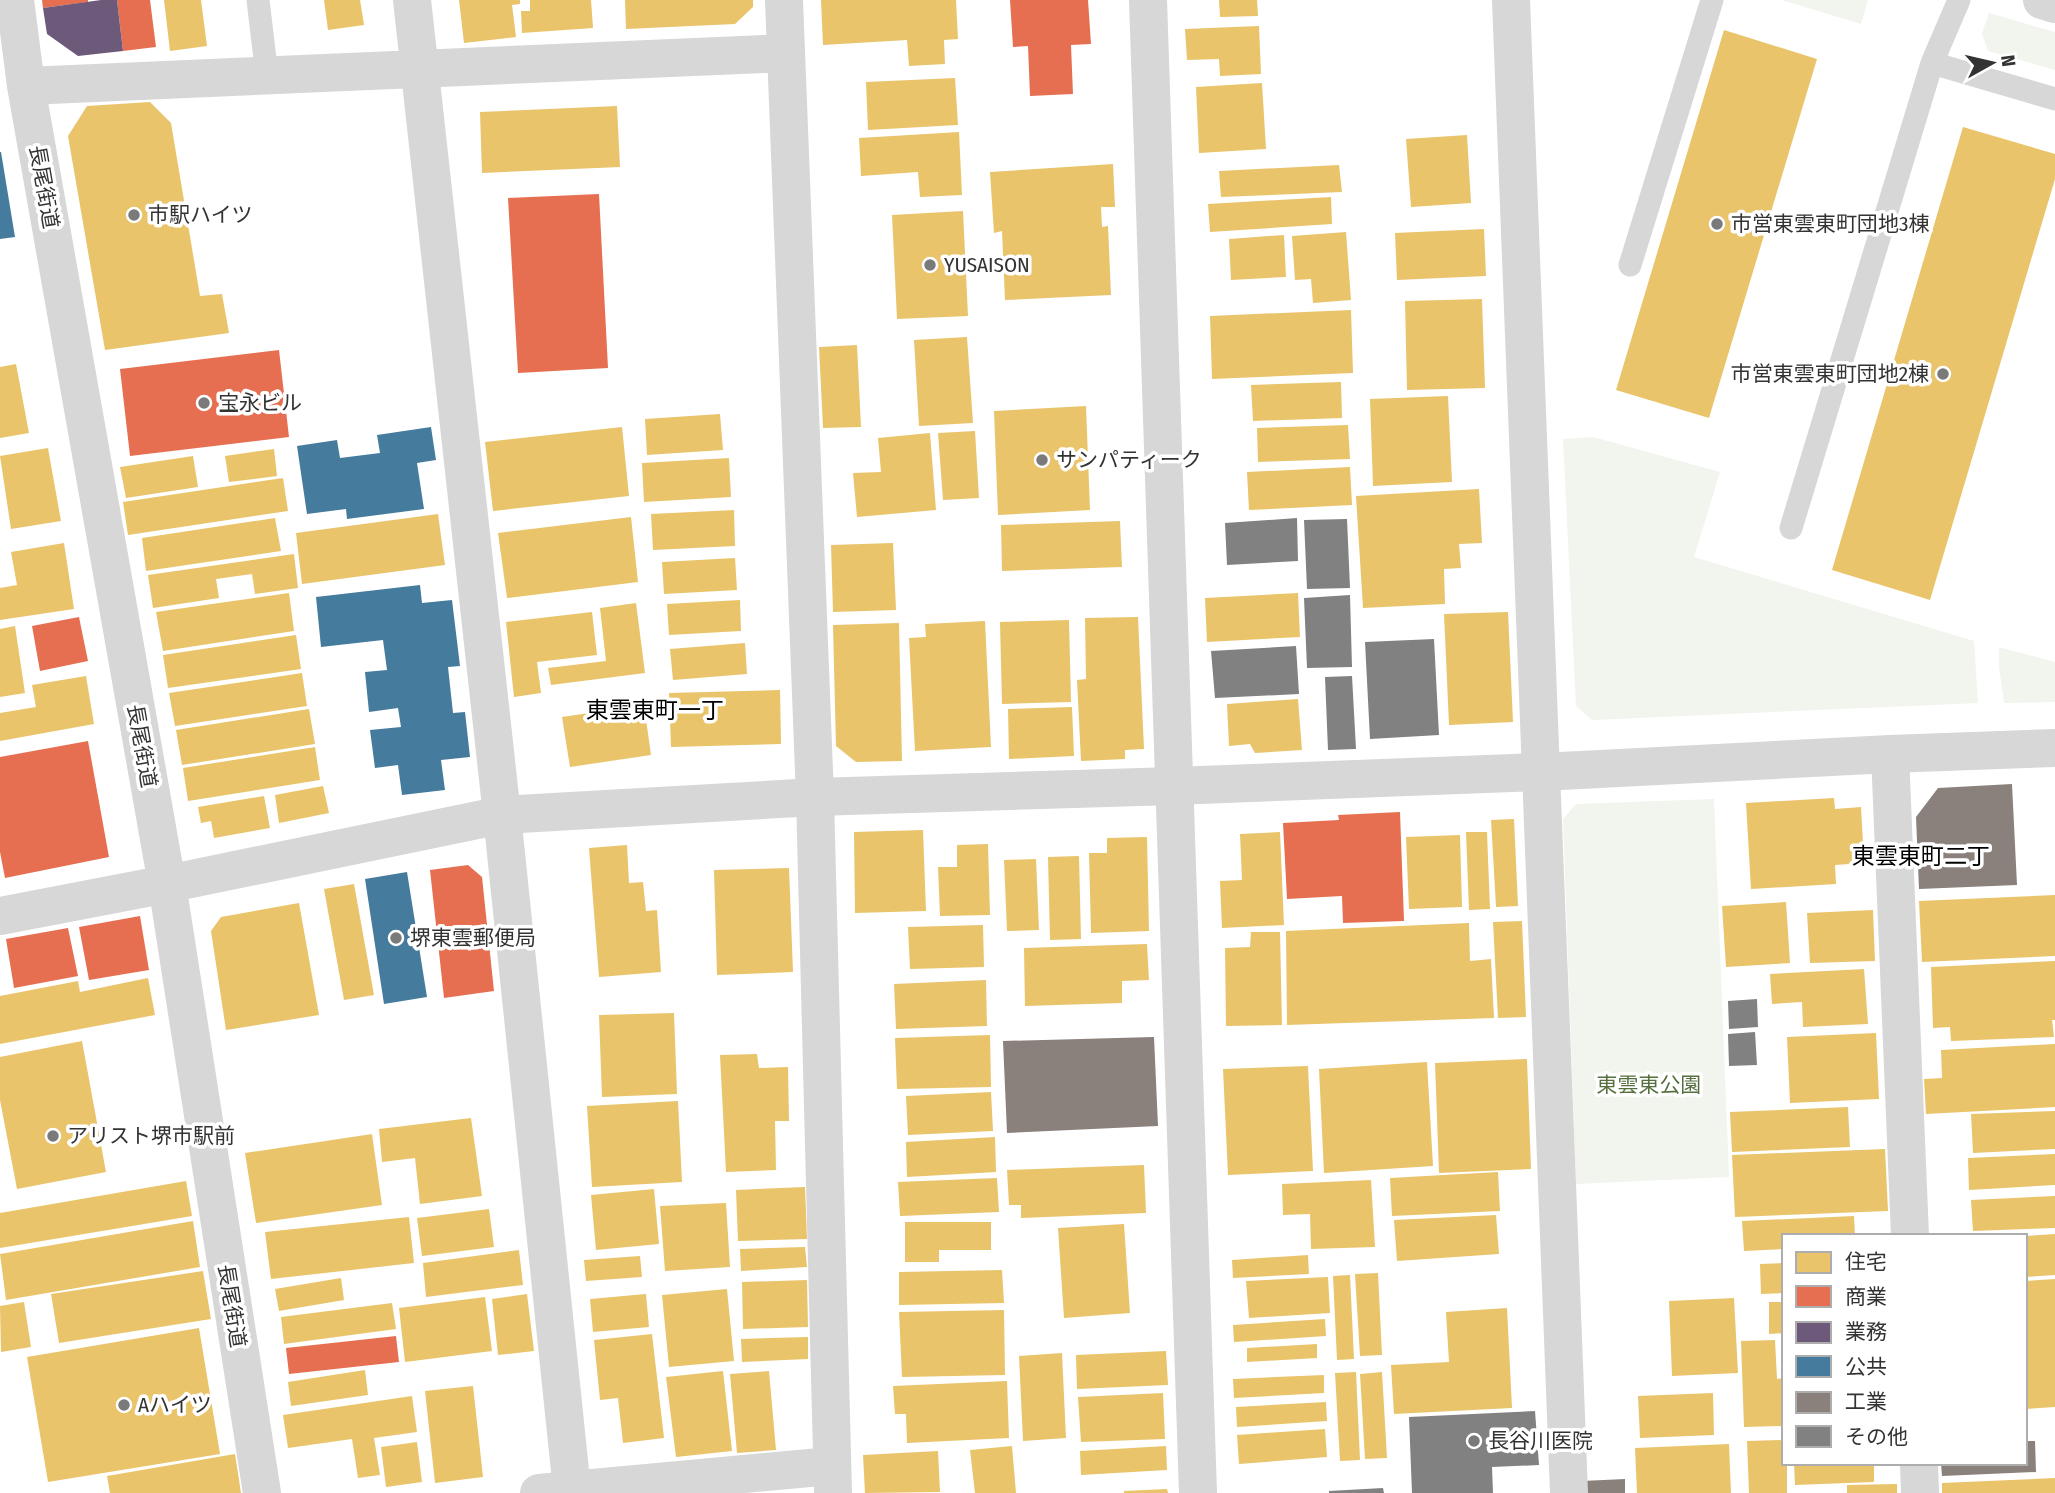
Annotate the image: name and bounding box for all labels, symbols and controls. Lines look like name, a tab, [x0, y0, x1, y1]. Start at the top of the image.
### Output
north arrow	[1957, 28, 2027, 98]
text: N	[1996, 53, 2021, 68]
street label: 長尾街道	[24, 143, 64, 231]
place label: 市駅ハイツ	[148, 202, 253, 228]
marker: 市駅ハイツ	[126, 207, 142, 223]
place label: 市営東雲東町団地3棟	[1731, 211, 1929, 237]
marker: 市営東雲東町団地3棟	[1709, 216, 1725, 232]
place label: YUSAISON	[944, 252, 1030, 278]
marker: YUSAISON	[922, 257, 938, 273]
place label: 市営東雲東町団地2棟	[1731, 361, 1929, 387]
marker: 市営東雲東町団地2棟	[1935, 366, 1951, 382]
place label: 宝永ビル	[218, 390, 302, 416]
marker: 宝永ビル	[196, 395, 212, 411]
place label: サンパティーク	[1056, 447, 1202, 473]
marker: サンパティーク	[1034, 452, 1050, 468]
district label: 東雲東町一丁	[586, 696, 724, 724]
street label: 長尾街道	[122, 702, 162, 790]
district label: 東雲東町二丁	[1852, 842, 1990, 870]
place label: 堺東雲郵便局	[410, 925, 536, 951]
marker: 堺東雲郵便局	[388, 930, 404, 946]
park label: 東雲東公園	[1597, 1072, 1702, 1098]
place label: アリスト堺市駅前	[67, 1123, 235, 1149]
marker: アリスト堺市駅前	[45, 1128, 61, 1144]
legend	[1782, 1234, 2027, 1465]
text: 住宅	[1845, 1249, 1887, 1275]
street label: 長尾街道	[213, 1262, 251, 1350]
text: 商業	[1845, 1284, 1887, 1310]
text: 業務	[1845, 1319, 1887, 1345]
text: 公共	[1845, 1354, 1887, 1380]
text: 工業	[1845, 1389, 1887, 1415]
place label: Aハイツ	[138, 1392, 212, 1418]
marker: Aハイツ	[116, 1397, 132, 1413]
text: その他	[1845, 1424, 1908, 1450]
place label: 長谷川医院	[1488, 1428, 1593, 1454]
marker: 長谷川医院	[1466, 1433, 1482, 1449]

